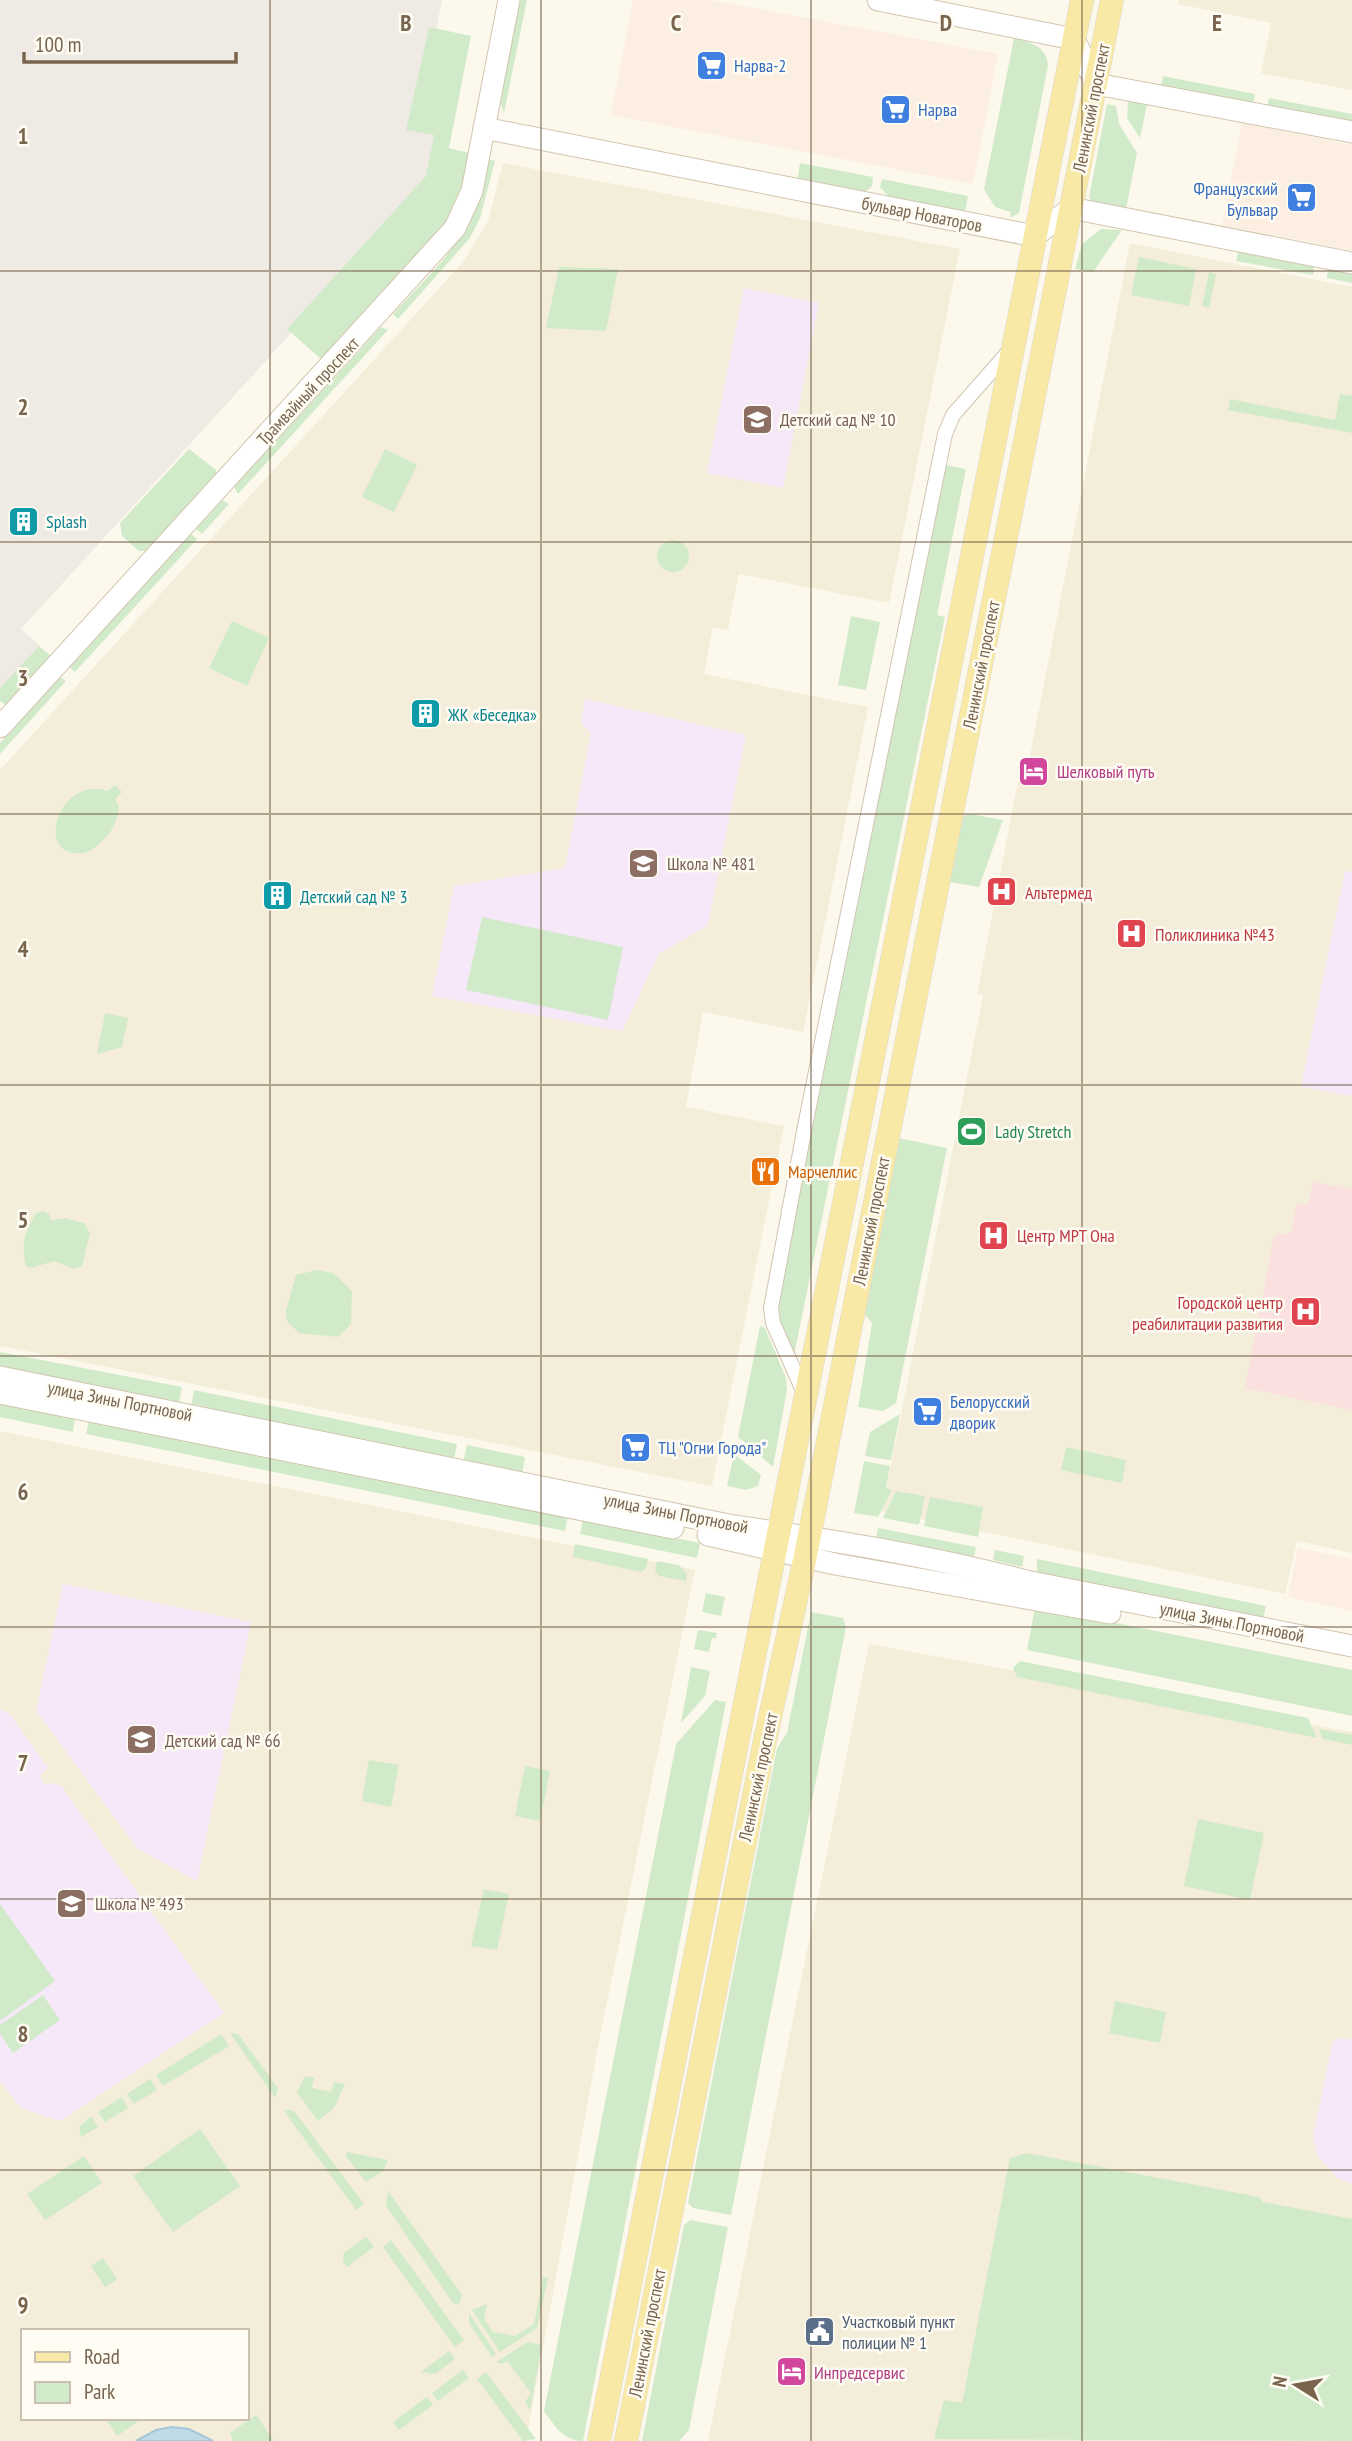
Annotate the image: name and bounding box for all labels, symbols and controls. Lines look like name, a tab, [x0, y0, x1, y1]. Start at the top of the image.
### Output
text: B	[400, 8, 412, 37]
text: C	[671, 8, 682, 37]
text: D	[940, 8, 952, 37]
text: E	[1212, 8, 1222, 37]
scale bar	[24, 21, 236, 65]
text: 100 m	[35, 31, 81, 58]
street label: Ленинский проспект	[1067, 41, 1115, 175]
supermarket icon: Нарва-2	[694, 48, 728, 82]
place label: Нарва-2	[734, 54, 786, 77]
supermarket icon: Нарва	[878, 92, 912, 126]
place label: Нарва	[918, 98, 957, 121]
text: 1	[18, 121, 29, 150]
place label: Французский Бульвар	[1194, 177, 1278, 221]
supermarket icon: Французский Бульвар	[1284, 181, 1318, 215]
street label: бульвар Новаторов	[860, 191, 984, 237]
street label: Трамвайный проспект	[252, 332, 364, 450]
text: 2	[18, 392, 29, 421]
school or university icon: Детский сад № 10	[740, 402, 774, 436]
place label: Детский сад № 10	[780, 408, 896, 431]
building icon: Splash	[6, 504, 40, 538]
place label: Splash	[46, 510, 87, 533]
street label: Ленинский проспект	[957, 598, 1005, 732]
text: 3	[18, 663, 29, 692]
building icon: ЖК «Беседка»	[408, 697, 442, 731]
place label: ЖК «Беседка»	[447, 703, 537, 726]
hotel icon: Шелковый путь	[1017, 754, 1051, 788]
place label: Шелковый путь	[1057, 760, 1155, 783]
school or university icon: Школа № 481	[627, 846, 661, 880]
place label: Школа № 481	[667, 852, 756, 875]
hospital icon: Альтермед	[985, 875, 1019, 909]
building icon: Детский сад № 3	[260, 879, 294, 913]
place label: Альтермед	[1025, 881, 1092, 904]
place label: Детский сад № 3	[300, 885, 408, 908]
hospital icon: Поликлиника №43	[1115, 917, 1149, 951]
place label: Поликлиника №43	[1155, 923, 1275, 946]
text: 4	[18, 934, 29, 963]
sports icon: Lady Stretch	[955, 1114, 989, 1148]
place label: Lady Stretch	[995, 1120, 1071, 1143]
restaurant icon: Марчеллис	[748, 1154, 782, 1188]
street label: Ленинский проспект	[847, 1154, 895, 1288]
place label: Марчеллис	[788, 1160, 858, 1183]
text: 5	[18, 1205, 29, 1234]
hospital icon: Центр МРТ Она	[977, 1218, 1011, 1252]
place label: Центр МРТ Она	[1017, 1224, 1115, 1247]
place label: Городской центр реабилитации развития	[1132, 1291, 1283, 1335]
hospital icon: Городской центр реабилитации развития	[1289, 1295, 1323, 1329]
street label: улица Зины Портновой	[46, 1376, 194, 1426]
place label: Белорусский дворик	[950, 1390, 1030, 1434]
supermarket icon: Белорусский дворик	[910, 1394, 944, 1428]
supermarket icon: ТЦ "Огни Города"	[618, 1430, 652, 1464]
place label: ТЦ "Огни Города"	[658, 1436, 767, 1459]
text: 6	[18, 1477, 29, 1506]
street label: улица Зины Портновой	[602, 1488, 750, 1538]
street label: улица Зины Портновой	[1158, 1597, 1306, 1647]
street label: Ленинский проспект	[733, 1710, 783, 1844]
school or university icon: Детский сад № 66	[125, 1723, 159, 1757]
place label: Детский сад № 66	[165, 1729, 281, 1752]
text: 7	[18, 1748, 29, 1777]
school or university icon: Школа № 493	[55, 1886, 89, 1920]
place label: Школа № 493	[95, 1892, 184, 1915]
text: 8	[18, 2019, 29, 2048]
street label: Ленинский проспект	[623, 2266, 671, 2400]
text: 9	[18, 2290, 29, 2319]
place label: Участковый пункт полиции № 1	[842, 2310, 955, 2354]
public building icon: Участковый пункт полиции № 1	[802, 2314, 836, 2348]
legend	[21, 2329, 248, 2420]
text: Road	[84, 2343, 120, 2370]
north arrow	[1261, 2350, 1331, 2420]
hotel icon: Инпредсервис	[774, 2355, 808, 2389]
place label: Инпредсервис	[814, 2361, 906, 2384]
text: N	[1267, 2374, 1292, 2389]
text: Park	[84, 2378, 115, 2405]

